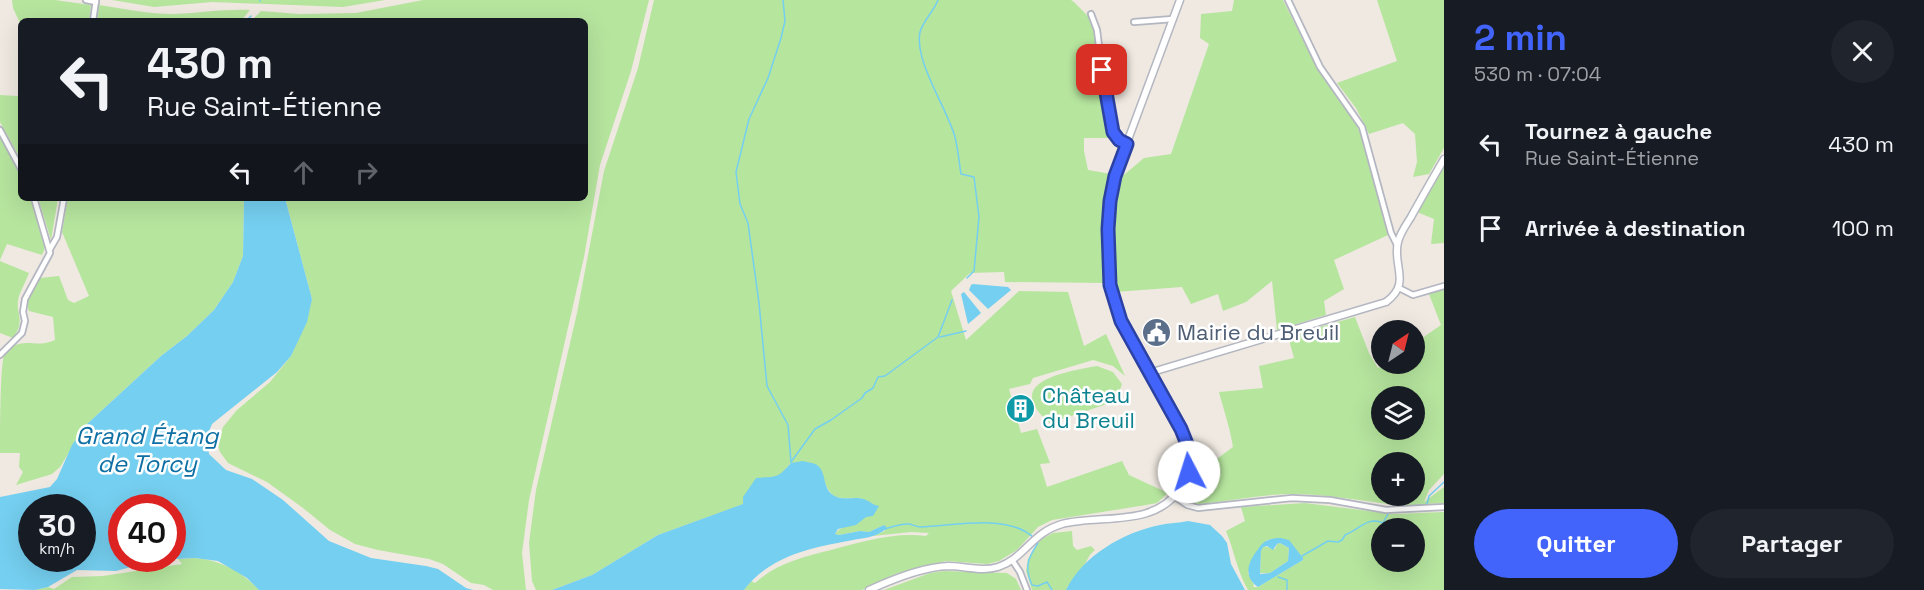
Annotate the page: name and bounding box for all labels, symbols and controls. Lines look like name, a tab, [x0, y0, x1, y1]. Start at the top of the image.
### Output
text: 2 min	[1474, 15, 1567, 61]
button: close	[1831, 20, 1894, 83]
text: 430 m	[147, 37, 273, 90]
icon: left	[48, 42, 126, 120]
pin	[1076, 44, 1127, 95]
icon: arrive	[1085, 53, 1118, 86]
text: 530 m · 07:04	[1474, 61, 1601, 87]
text: Rue Saint-Étienne	[147, 89, 382, 124]
text: Tournez à gauche	[1525, 117, 1712, 145]
icon: left	[1474, 128, 1507, 161]
text: 430 m	[1828, 130, 1894, 158]
text: Rue Saint-Étienne	[1525, 145, 1699, 171]
icon: left	[224, 156, 257, 189]
icon: ahead	[287, 156, 320, 189]
icon: right	[350, 156, 383, 189]
icon: arrive	[1474, 212, 1507, 245]
text: Arrivée à destination	[1525, 214, 1746, 242]
text: 100 m	[1832, 214, 1894, 242]
public building icon: Mairie du Breuil	[1140, 316, 1172, 348]
place label: Mairie du Breuil	[1177, 318, 1339, 346]
north arrow	[1371, 320, 1425, 374]
map controls	[1371, 320, 1425, 572]
place label: Château du Breuil	[1042, 381, 1135, 434]
button: layers	[1371, 386, 1425, 440]
building icon: Château du Breuil	[1005, 392, 1037, 424]
water label: Grand Étang de Torcy	[75, 420, 220, 479]
position arrow	[1157, 440, 1221, 504]
button: +	[1371, 452, 1425, 506]
speed limit sign: 40	[108, 494, 186, 572]
text: 30	[38, 506, 76, 545]
button: Quitter	[1474, 509, 1678, 578]
button: Partager	[1690, 509, 1894, 578]
button: −	[1371, 518, 1425, 572]
text: km/h	[39, 539, 75, 558]

